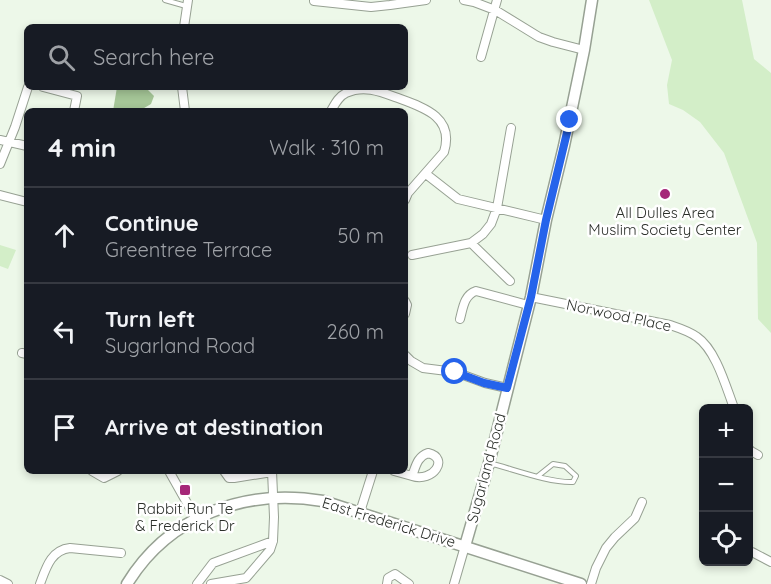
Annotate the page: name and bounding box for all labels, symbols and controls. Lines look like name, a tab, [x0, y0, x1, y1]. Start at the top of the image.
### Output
search box	[24, 24, 408, 90]
icon: search	[45, 41, 78, 74]
text: Search here	[93, 43, 214, 71]
route end	[556, 106, 582, 132]
text: 4 min	[48, 131, 116, 164]
text: Walk · 310 m	[269, 135, 384, 160]
marker: All Dulles Area Muslim Society Center	[658, 187, 672, 201]
place label: All Dulles Area Muslim Society Center	[588, 203, 742, 239]
text: Continue	[105, 209, 199, 237]
icon: ahead	[48, 219, 81, 252]
text: 50 m	[338, 223, 384, 248]
text: Greentree Terrace	[105, 237, 272, 262]
street label: Norwood Place	[565, 295, 673, 335]
text: Turn left	[105, 305, 195, 333]
icon: left	[48, 315, 81, 348]
text: 260 m	[327, 319, 384, 344]
text: Sugarland Road	[105, 333, 255, 358]
route start	[441, 358, 467, 384]
map controls	[699, 404, 753, 566]
button: +	[699, 404, 753, 458]
icon: arrive	[48, 411, 81, 444]
street label: Sugarland Road	[462, 411, 510, 525]
text: Arrive at destination	[105, 413, 323, 441]
button: −	[699, 458, 753, 512]
marker: Rabbit Run Te & Frederick Dr	[178, 483, 192, 497]
street label: East Frederick Drive	[320, 493, 458, 551]
place label: Rabbit Run Te & Frederick Dr	[135, 499, 235, 535]
button: locate	[699, 512, 753, 566]

